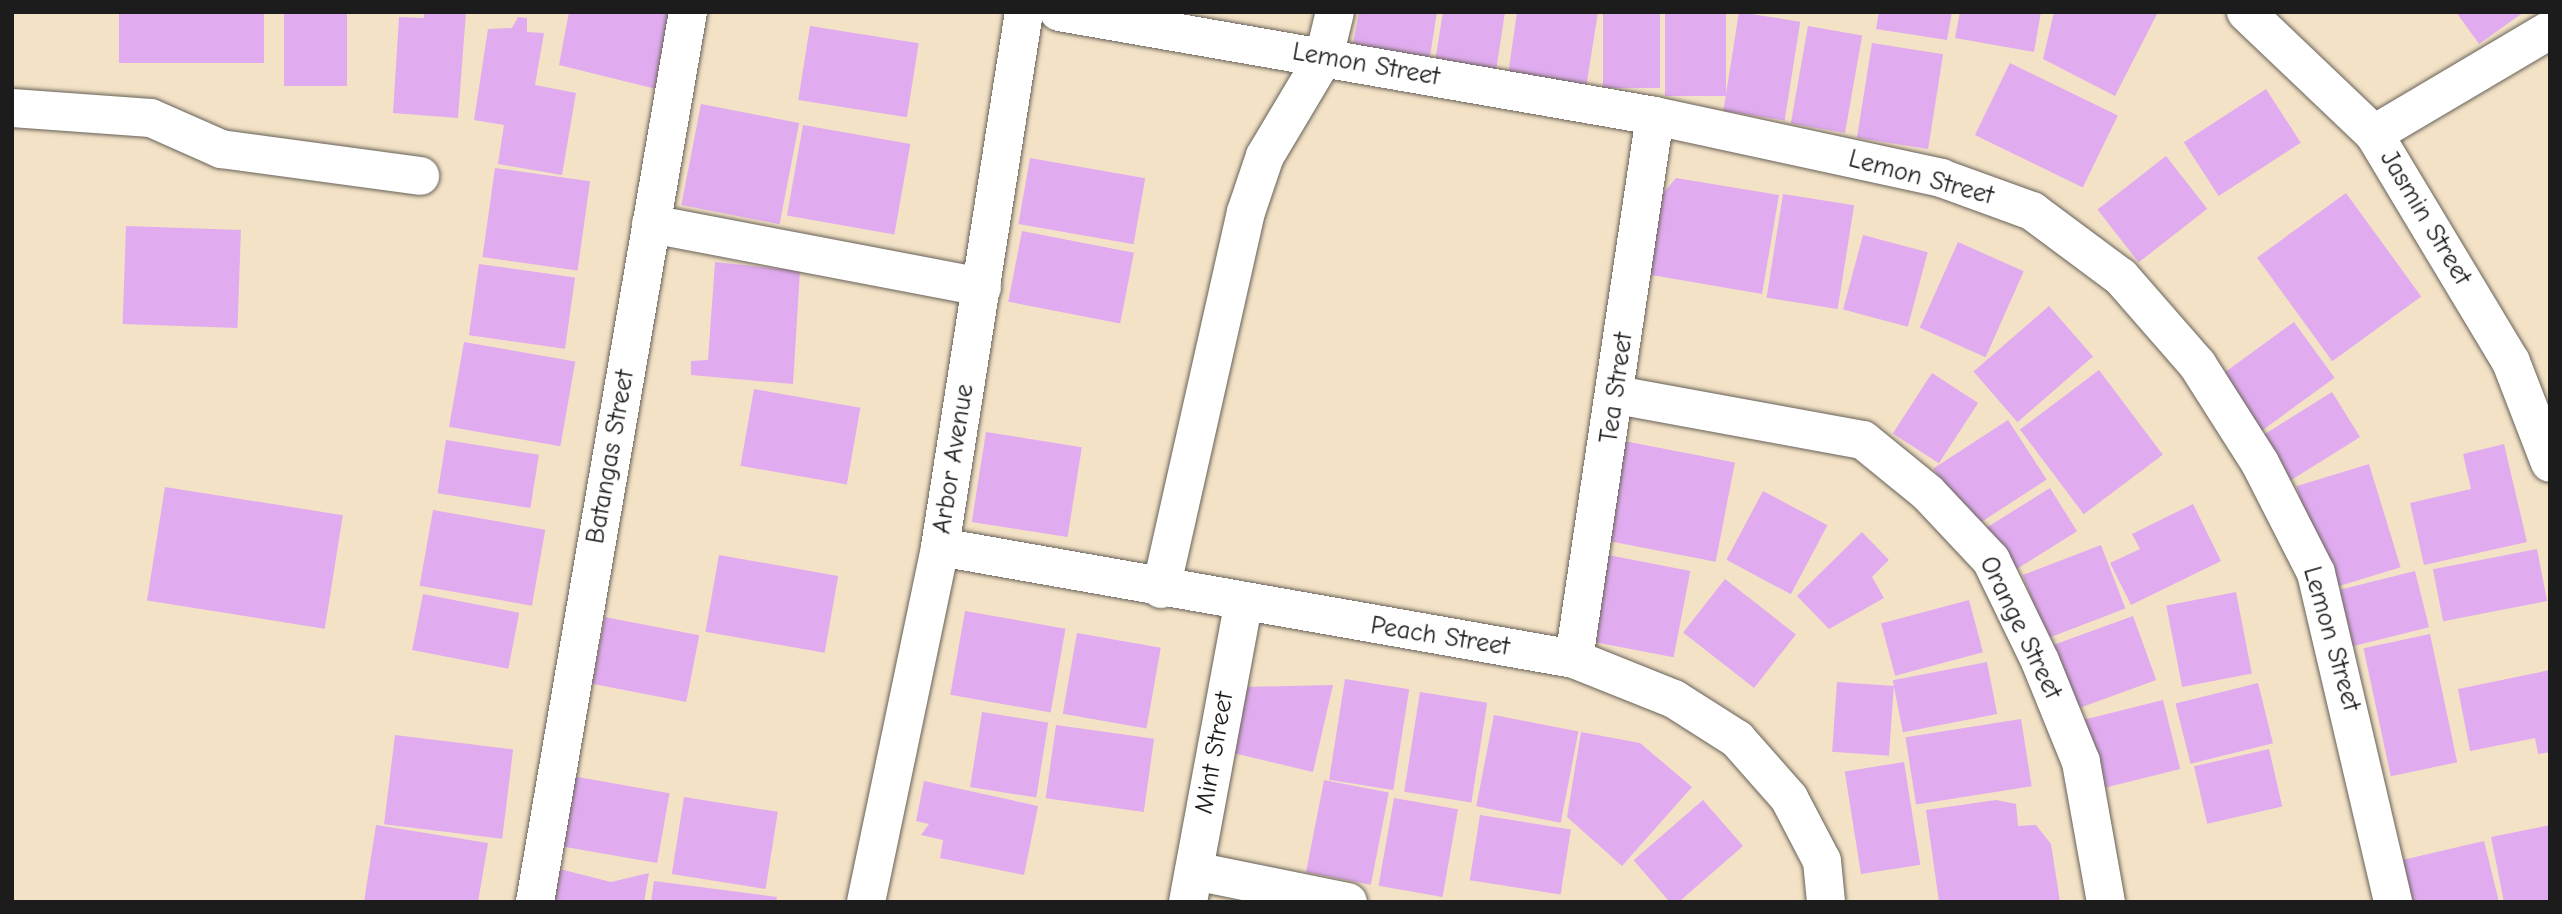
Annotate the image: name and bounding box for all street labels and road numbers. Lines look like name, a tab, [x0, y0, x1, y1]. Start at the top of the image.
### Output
street label: Lemon Street	[1290, 37, 1442, 93]
street label: Lemon Street	[1845, 144, 1997, 212]
street label: Jasmin Street	[2373, 145, 2477, 291]
street label: Tea Street	[1594, 331, 1640, 445]
street label: Batangas Street	[580, 368, 642, 546]
street label: Arbor Avenue	[927, 382, 981, 536]
street label: Orange Street	[1972, 552, 2068, 704]
street label: Lemon Street	[2295, 563, 2367, 715]
street label: Peach Street	[1368, 611, 1512, 663]
street label: Mint Street	[1189, 690, 1241, 816]

